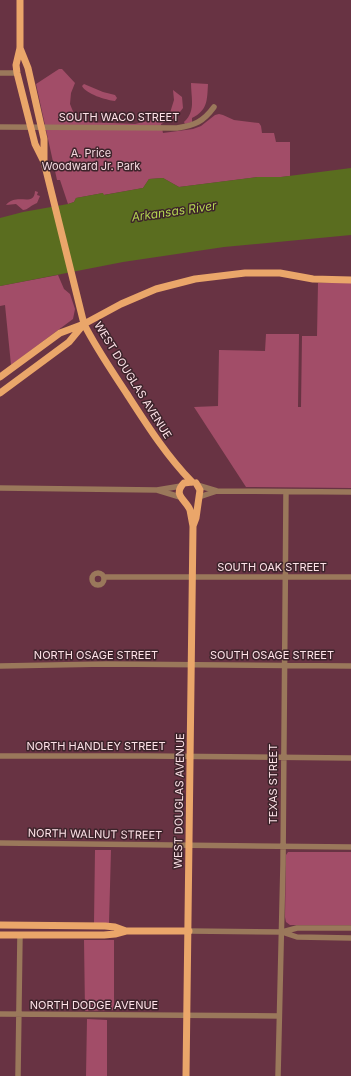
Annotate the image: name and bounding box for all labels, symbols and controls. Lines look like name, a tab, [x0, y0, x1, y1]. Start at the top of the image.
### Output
street label: SOUTH WACO STREET	[59, 110, 179, 124]
park label: A. Price Woodward Jr. Park	[42, 146, 140, 173]
water label: Arkansas River	[130, 198, 218, 225]
street label: WEST DOUGLAS AVENUE	[91, 319, 175, 441]
street label: SOUTH OAK STREET	[217, 560, 327, 574]
street label: NORTH OSAGE STREET	[34, 648, 158, 662]
street label: SOUTH OSAGE STREET	[210, 648, 334, 662]
street label: WEST DOUGLAS AVENUE	[171, 733, 187, 869]
street label: NORTH HANDLEY STREET	[26, 739, 166, 753]
street label: TEXAS STREET	[266, 744, 280, 824]
street label: NORTH WALNUT STREET	[28, 826, 162, 842]
street label: NORTH DODGE AVENUE	[30, 998, 158, 1012]

